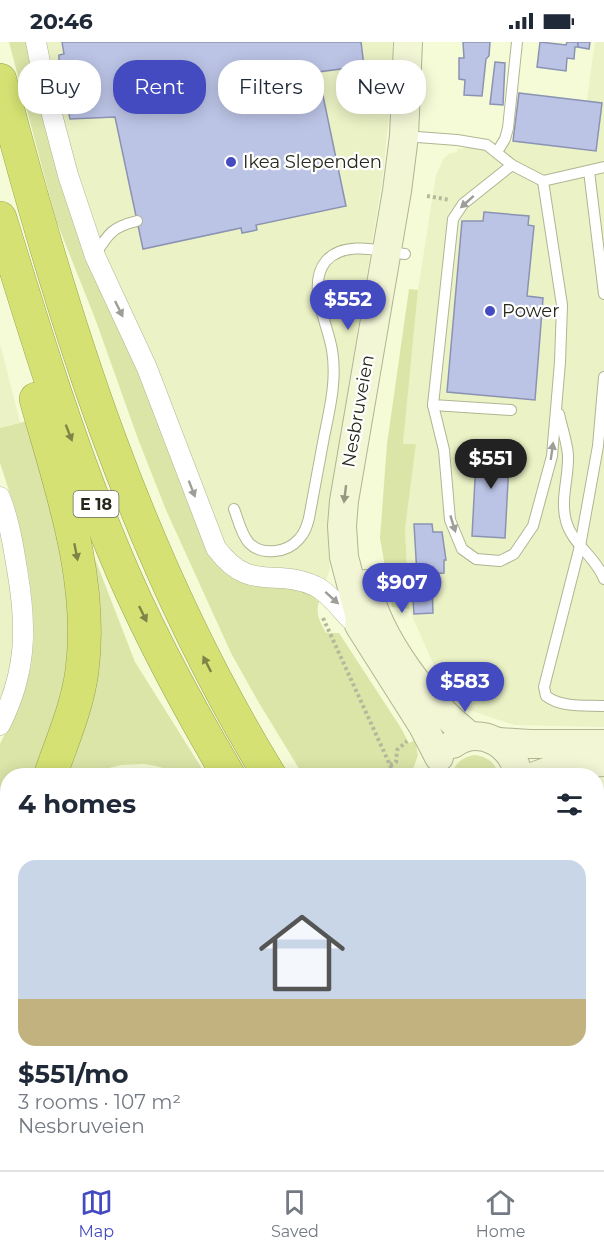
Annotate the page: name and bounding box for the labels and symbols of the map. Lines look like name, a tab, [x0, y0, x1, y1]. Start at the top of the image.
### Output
place label: Ikea Slependen	[243, 151, 382, 173]
marker: Ikea Slependen	[224, 155, 238, 169]
one-way arrow	[460, 195, 475, 208]
pin: $552	[312, 280, 384, 331]
one-way arrow	[113, 300, 123, 318]
place label: Power	[502, 300, 559, 322]
marker: Power	[483, 304, 497, 318]
street label: Nesbruveien	[337, 353, 379, 469]
one-way arrow	[65, 424, 75, 442]
pin: $551	[455, 439, 527, 490]
one-way arrow	[548, 441, 557, 460]
one-way arrow	[187, 481, 197, 499]
one-way arrow	[340, 485, 349, 504]
road number: E 18	[74, 491, 118, 517]
one-way arrow	[449, 515, 458, 533]
one-way arrow	[72, 543, 81, 562]
pin: $907	[366, 563, 438, 614]
one-way arrow	[324, 591, 339, 605]
one-way arrow	[138, 605, 147, 622]
one-way arrow	[202, 656, 211, 673]
pin: $583	[429, 662, 501, 713]

